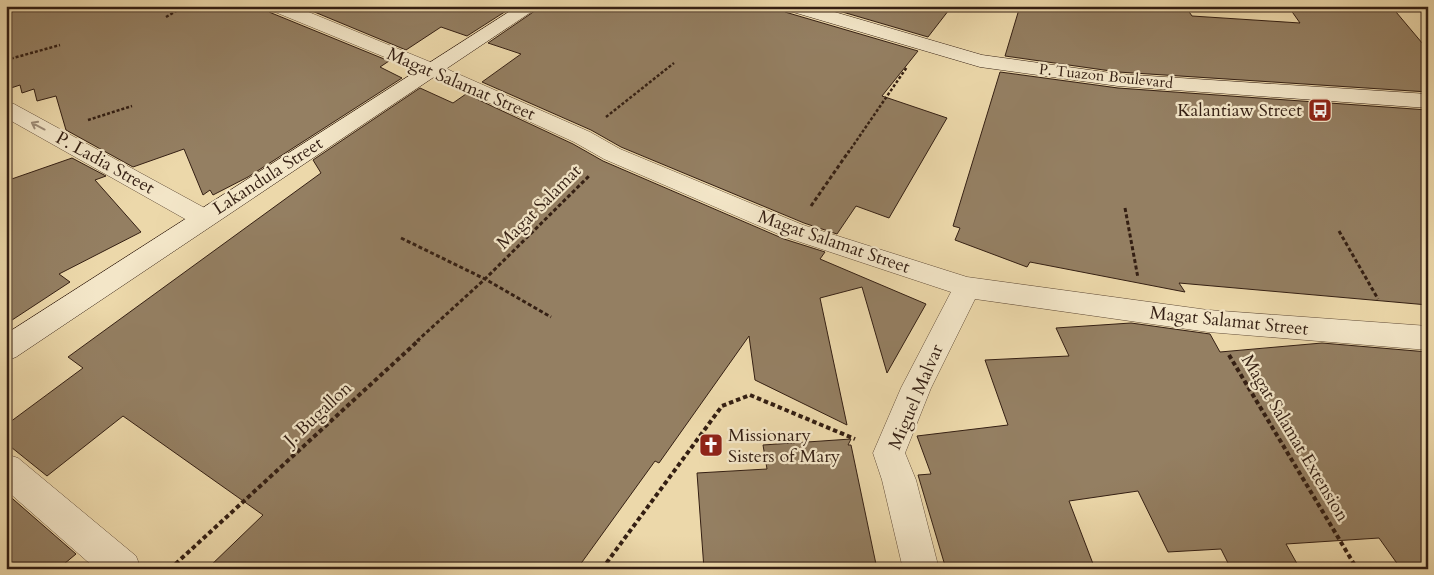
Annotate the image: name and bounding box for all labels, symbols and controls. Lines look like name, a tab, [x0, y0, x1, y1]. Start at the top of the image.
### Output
street label: Magat Salamat Street	[383, 41, 539, 127]
street label: P. Tuazon Boulevard	[1038, 59, 1174, 93]
bus stop icon: Kalantiaw Street	[1307, 97, 1333, 123]
place label: Kalantiaw Street	[1177, 98, 1302, 123]
one-way arrow	[31, 121, 46, 130]
street label: P. Ladia Street	[51, 126, 159, 201]
street label: Lakandula Street	[208, 131, 328, 221]
street label: Magat Salamat	[491, 159, 587, 255]
street label: Magat Salamat Street	[755, 204, 914, 280]
street label: Magat Salamat Street	[1149, 300, 1310, 342]
street label: Miguel Malvar	[883, 340, 950, 454]
street label: Magat Salamat Extension	[1235, 350, 1355, 527]
street label: J. Bugallon	[276, 375, 358, 454]
place label: Missionary Sisters of Mary	[728, 423, 841, 469]
church icon: Missionary Sisters of Mary	[698, 432, 724, 458]

